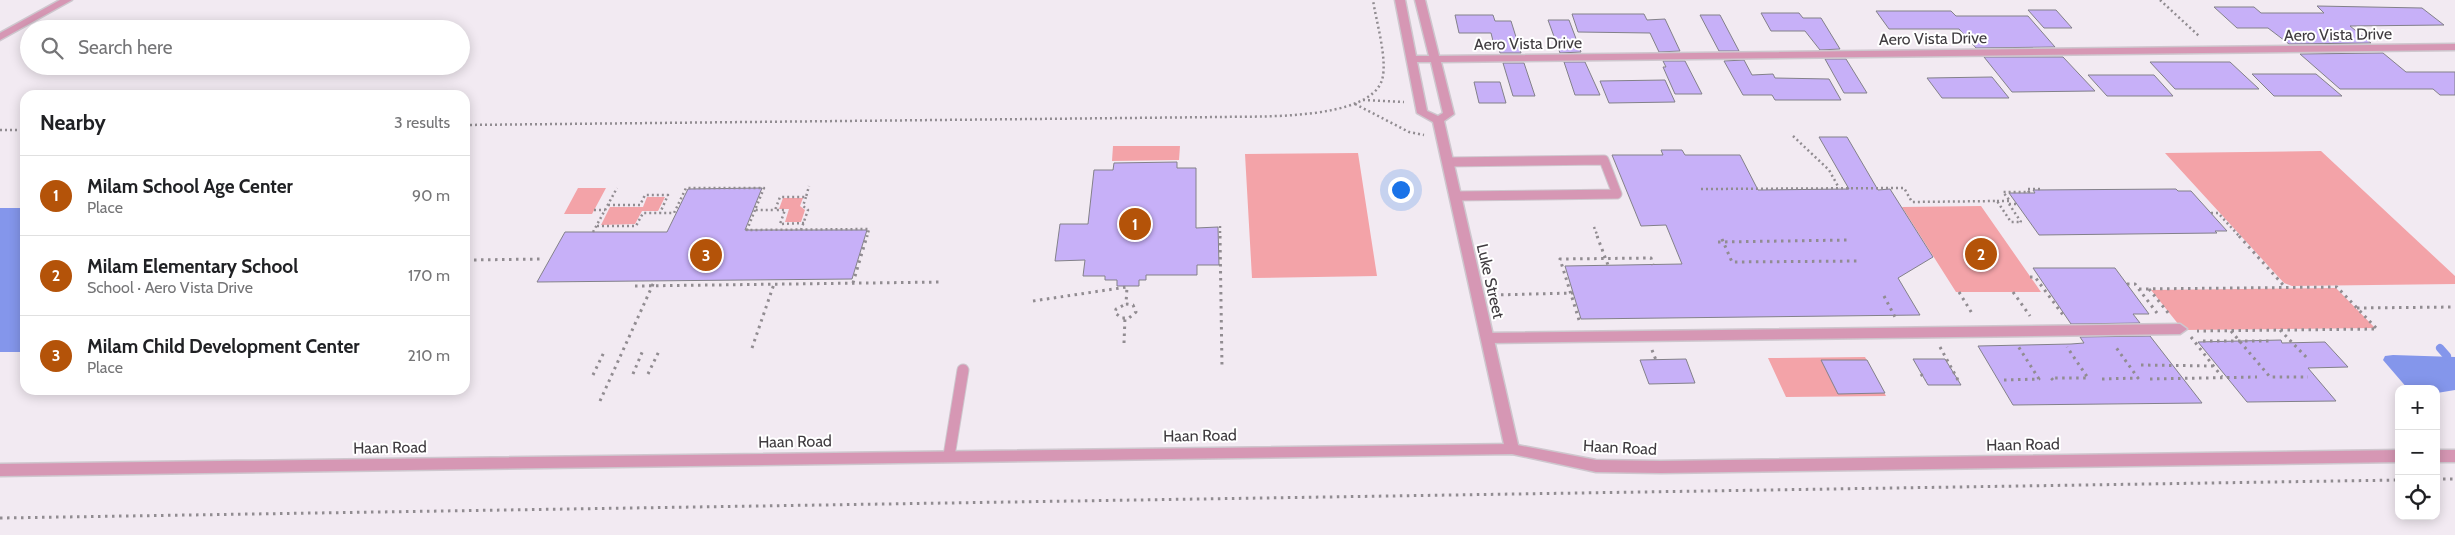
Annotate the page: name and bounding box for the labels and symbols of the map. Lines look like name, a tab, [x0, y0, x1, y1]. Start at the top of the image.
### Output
street label: Aero Vista Drive	[2284, 24, 2392, 45]
street label: Aero Vista Drive	[1879, 28, 1987, 49]
street label: Aero Vista Drive	[1474, 33, 1582, 54]
your location	[1388, 177, 1414, 203]
pin: 1	[1119, 205, 1151, 243]
pin: 2	[1965, 235, 1997, 273]
pin: 3	[690, 236, 722, 274]
street label: Luke Street	[1473, 242, 1508, 321]
street label: Haan Road	[1163, 425, 1237, 446]
street label: Haan Road	[758, 431, 832, 452]
street label: Haan Road	[1986, 434, 2060, 455]
street label: Haan Road	[1583, 436, 1657, 459]
street label: Haan Road	[353, 437, 427, 458]

